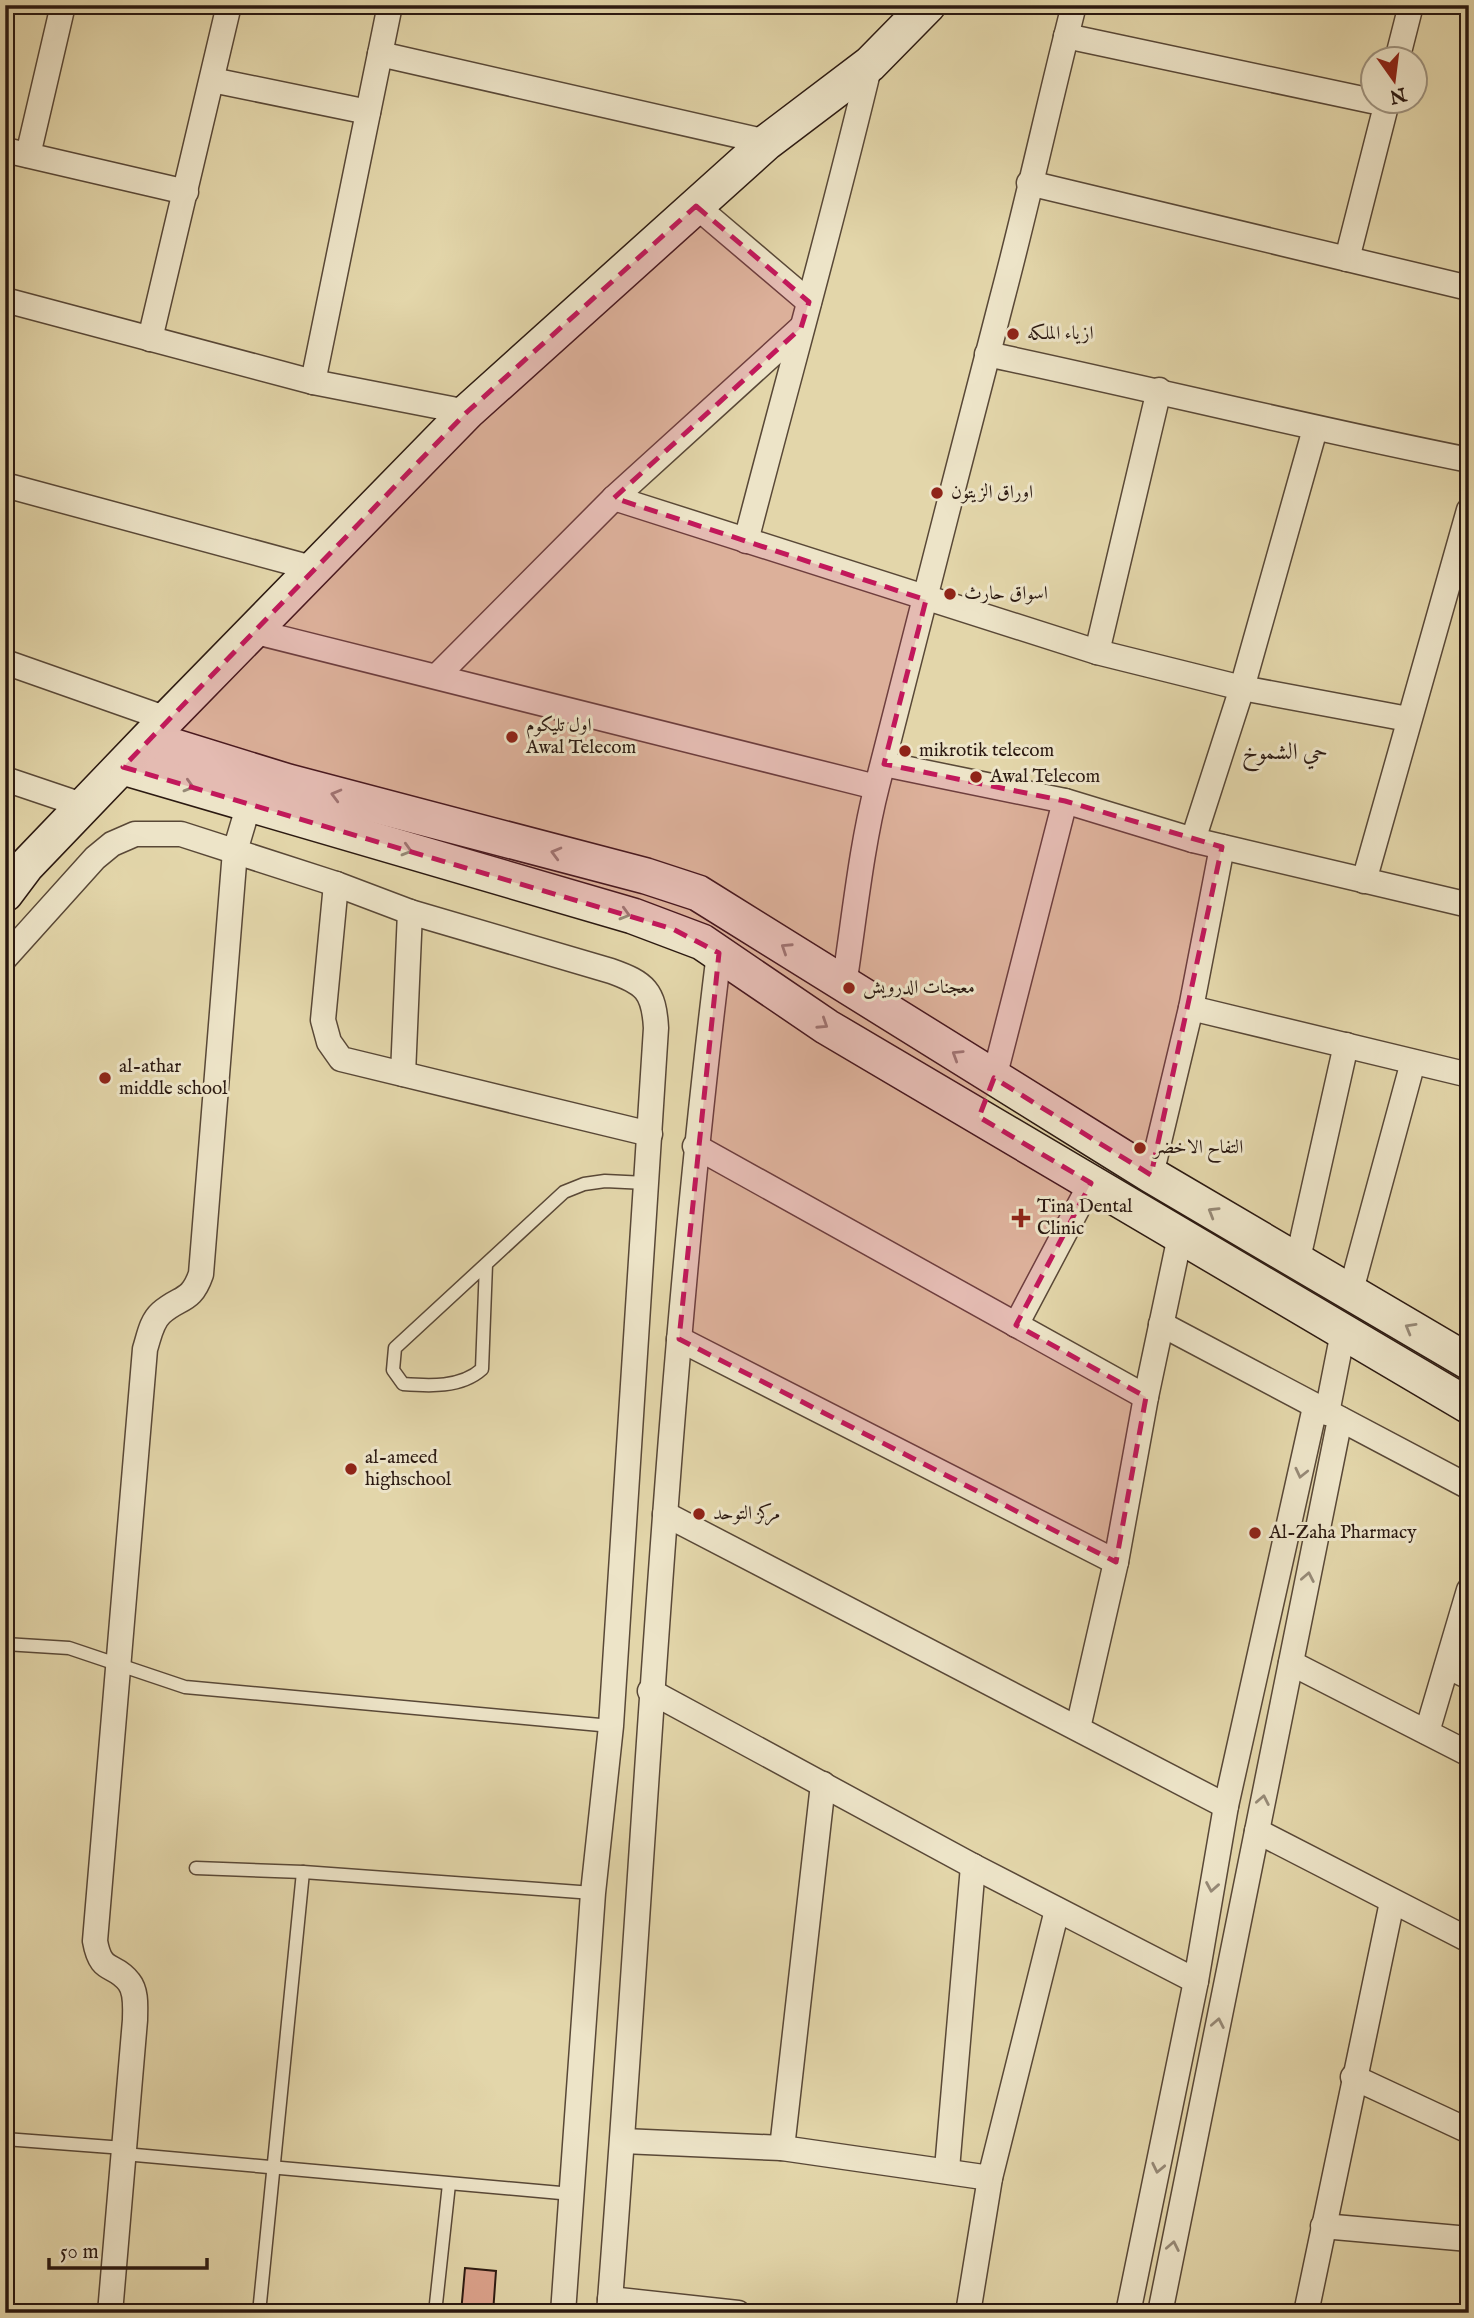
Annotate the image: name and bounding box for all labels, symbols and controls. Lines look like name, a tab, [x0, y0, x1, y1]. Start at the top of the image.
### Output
north arrow	[1358, 46, 1428, 116]
text: N	[1386, 81, 1409, 108]
place label: ازياء الملكه	[1027, 322, 1094, 346]
marker: ازياء الملكه	[1005, 326, 1021, 342]
place label: اوراق الزيتون	[951, 481, 1033, 505]
marker: اوراق الزيتون	[929, 485, 945, 501]
place label: اسواق حارث	[964, 582, 1048, 606]
marker: اسواق حارث	[942, 586, 958, 602]
place label: اول تليكوم Awal Telecom	[525, 714, 637, 760]
marker: اول تليكوم Awal Telecom	[504, 729, 520, 745]
district label: حي الشموخ	[1242, 738, 1328, 772]
place label: mikrotik telecom	[919, 739, 1055, 763]
marker: mikrotik telecom	[897, 743, 913, 759]
place label: Awal Telecom	[989, 765, 1101, 789]
marker: Awal Telecom	[968, 769, 984, 785]
one-way arrow	[182, 778, 194, 793]
one-way arrow	[330, 789, 342, 803]
one-way arrow	[401, 842, 413, 857]
one-way arrow	[550, 847, 562, 861]
one-way arrow	[619, 906, 631, 921]
one-way arrow	[781, 943, 794, 956]
place label: معجنات الدرويش	[863, 976, 975, 1000]
marker: معجنات الدرويش	[841, 980, 857, 996]
one-way arrow	[815, 1015, 828, 1028]
one-way arrow	[951, 1051, 964, 1064]
place label: al-athar middle school	[119, 1055, 228, 1101]
marker: al-athar middle school	[97, 1070, 113, 1086]
place label: التفاح الاخضر	[1152, 1136, 1243, 1164]
marker: التفاح الاخضر	[1132, 1140, 1148, 1156]
place label: Tina Dental Clinic	[1037, 1195, 1133, 1241]
marker: Tina Dental Clinic	[1011, 1208, 1031, 1228]
one-way arrow	[1208, 1208, 1221, 1221]
one-way arrow	[1404, 1323, 1417, 1336]
place label: al-ameed highschool	[365, 1446, 452, 1492]
marker: al-ameed highschool	[343, 1461, 359, 1477]
one-way arrow	[1294, 1467, 1309, 1479]
place label: مركز التوحد	[713, 1502, 780, 1526]
marker: مركز التوحد	[691, 1506, 707, 1522]
place label: Al-Zaha Pharmacy	[1268, 1521, 1417, 1545]
marker: Al-Zaha Pharmacy	[1247, 1525, 1263, 1541]
one-way arrow	[1300, 1571, 1315, 1583]
one-way arrow	[1254, 1794, 1269, 1806]
one-way arrow	[1205, 1882, 1220, 1893]
one-way arrow	[1210, 2017, 1225, 2029]
one-way arrow	[1151, 2162, 1166, 2174]
scale bar	[49, 2227, 206, 2271]
text: 50 m	[60, 2239, 99, 2266]
one-way arrow	[1165, 2240, 1180, 2252]

